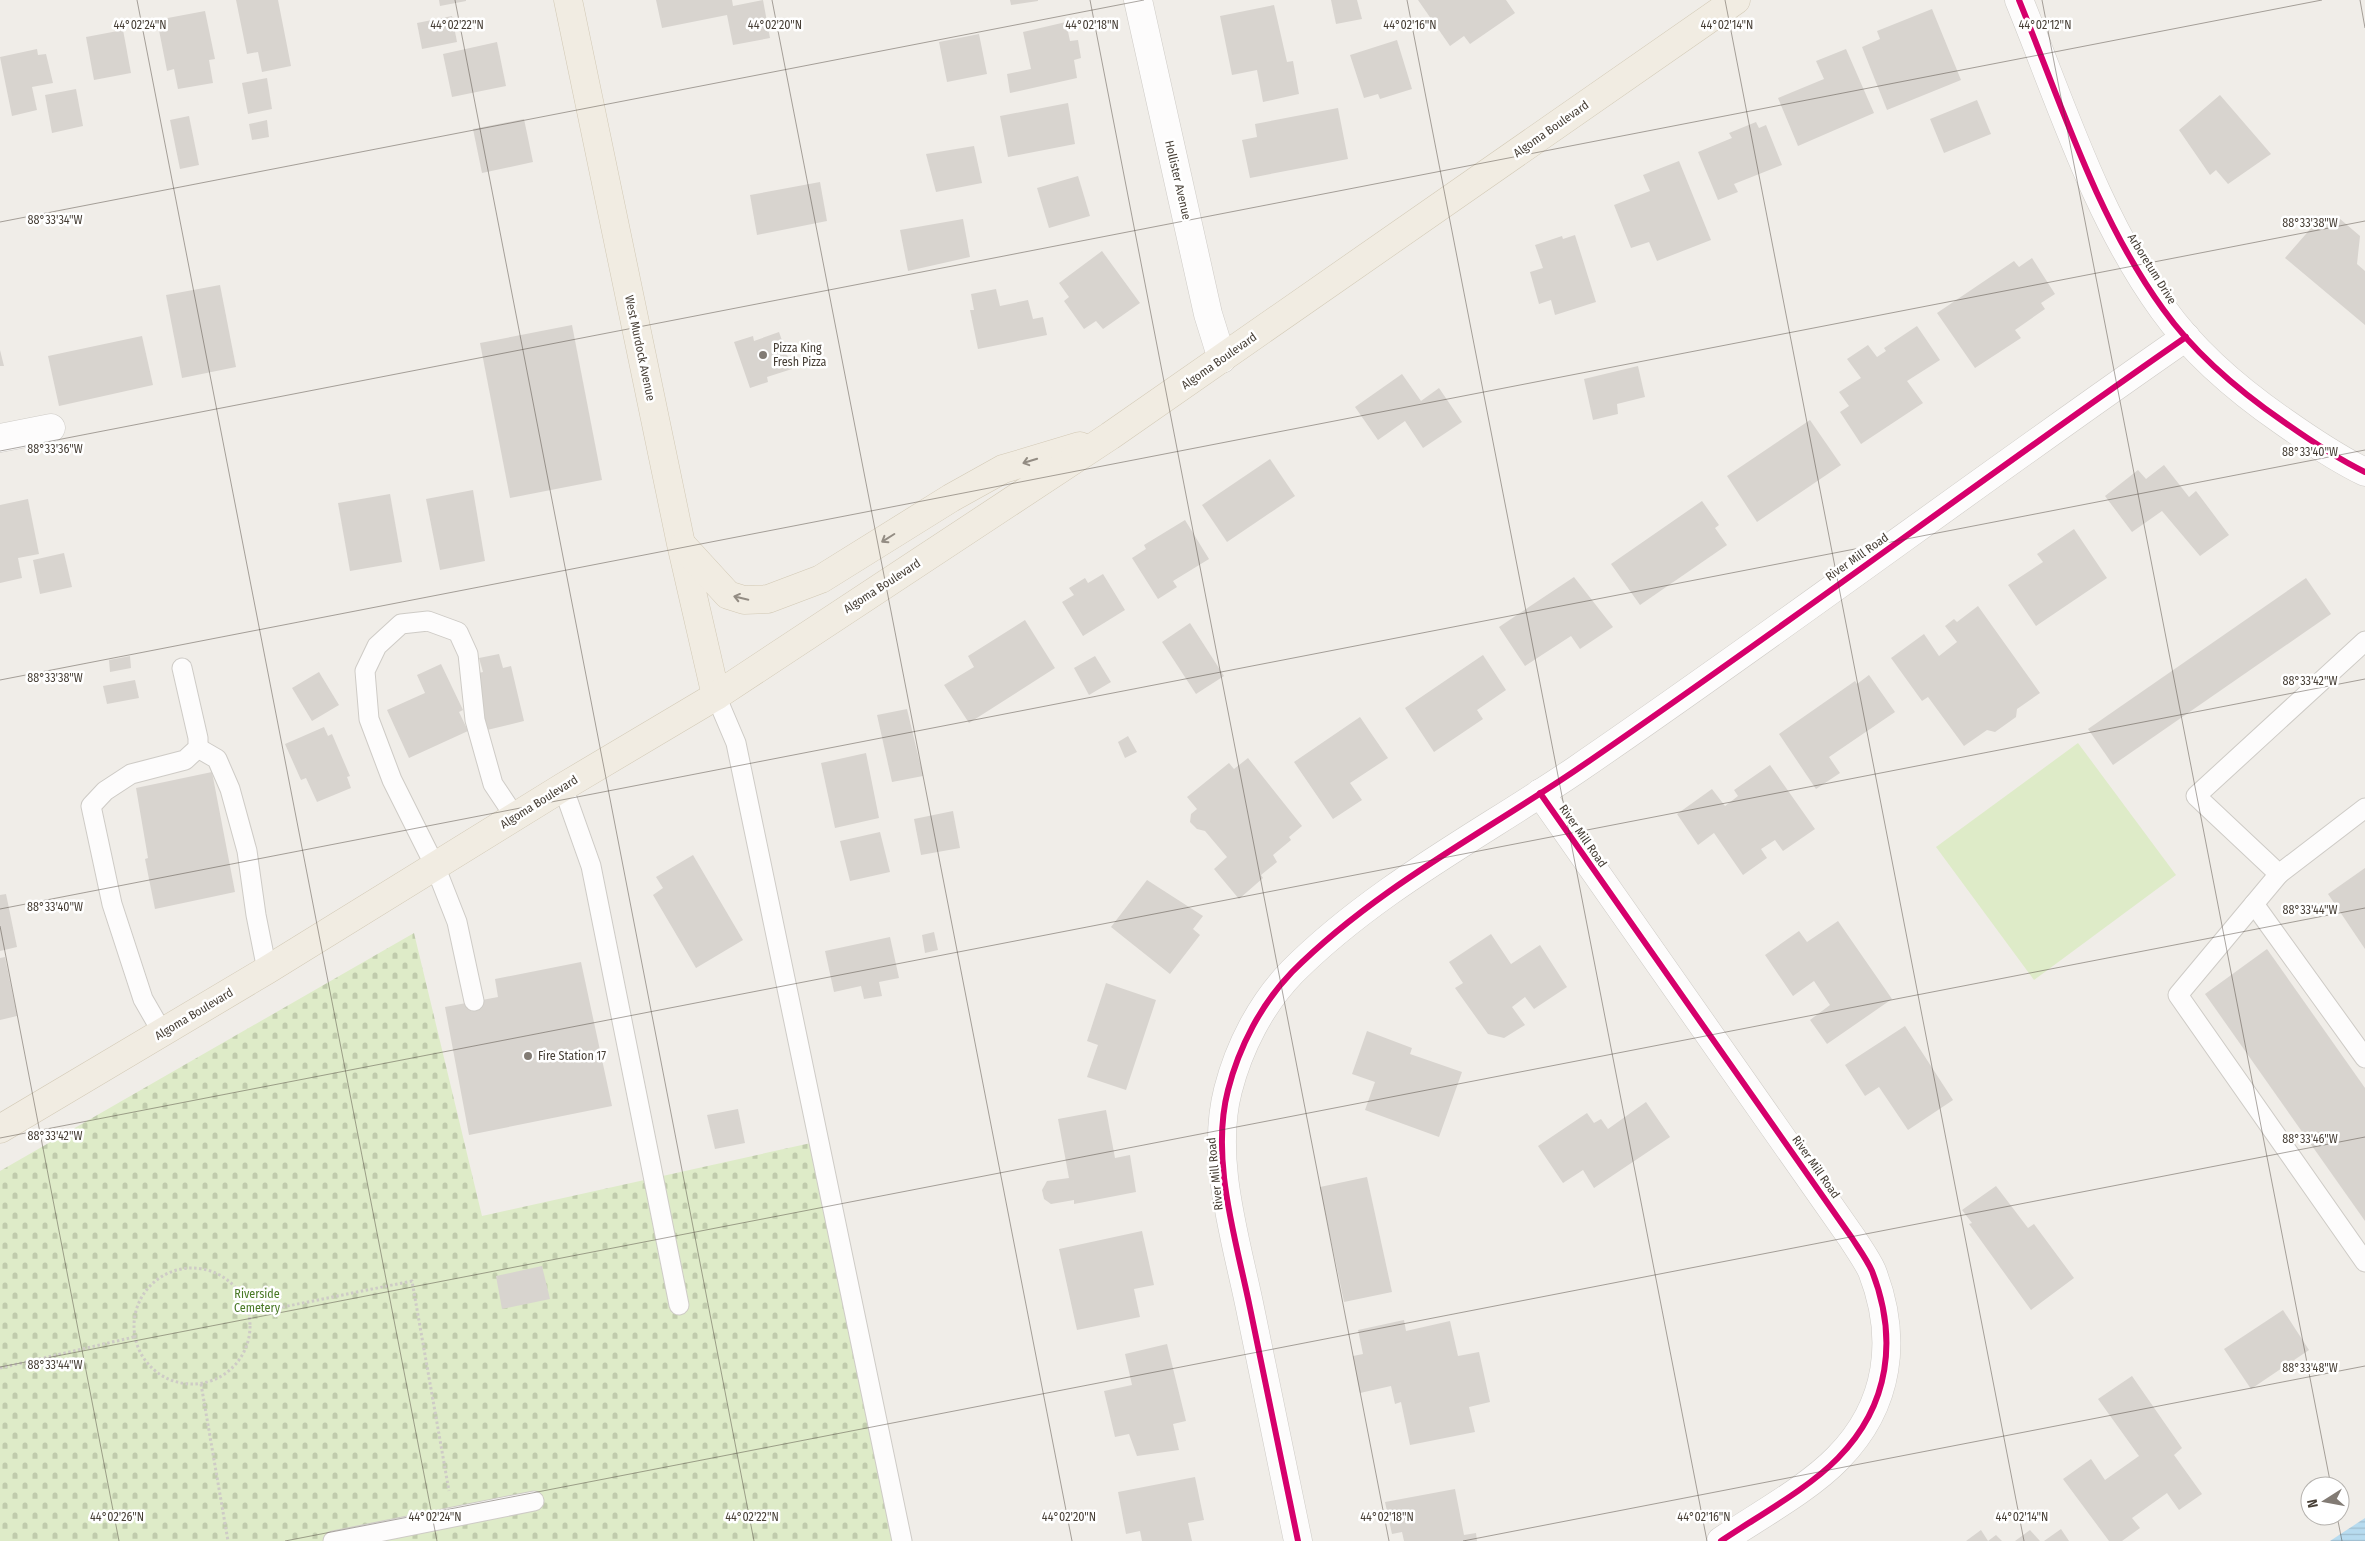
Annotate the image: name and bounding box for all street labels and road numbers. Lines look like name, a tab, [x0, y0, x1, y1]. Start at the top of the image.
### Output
street label: Algoma Boulevard	[1511, 98, 1591, 160]
street label: Hollister Avenue	[1162, 139, 1194, 221]
street label: Arboretum Drive	[2125, 231, 2179, 307]
street label: West Murdock Avenue	[622, 294, 658, 402]
street label: Algoma Boulevard	[1179, 330, 1259, 392]
street label: River Mill Road	[1823, 530, 1891, 584]
street label: Algoma Boulevard	[841, 556, 923, 616]
street label: Algoma Boulevard	[498, 773, 580, 831]
street label: River Mill Road	[1556, 802, 1610, 870]
street label: Algoma Boulevard	[152, 985, 236, 1043]
street label: River Mill Road	[1789, 1133, 1843, 1201]
street label: River Mill Road	[1204, 1137, 1226, 1211]

